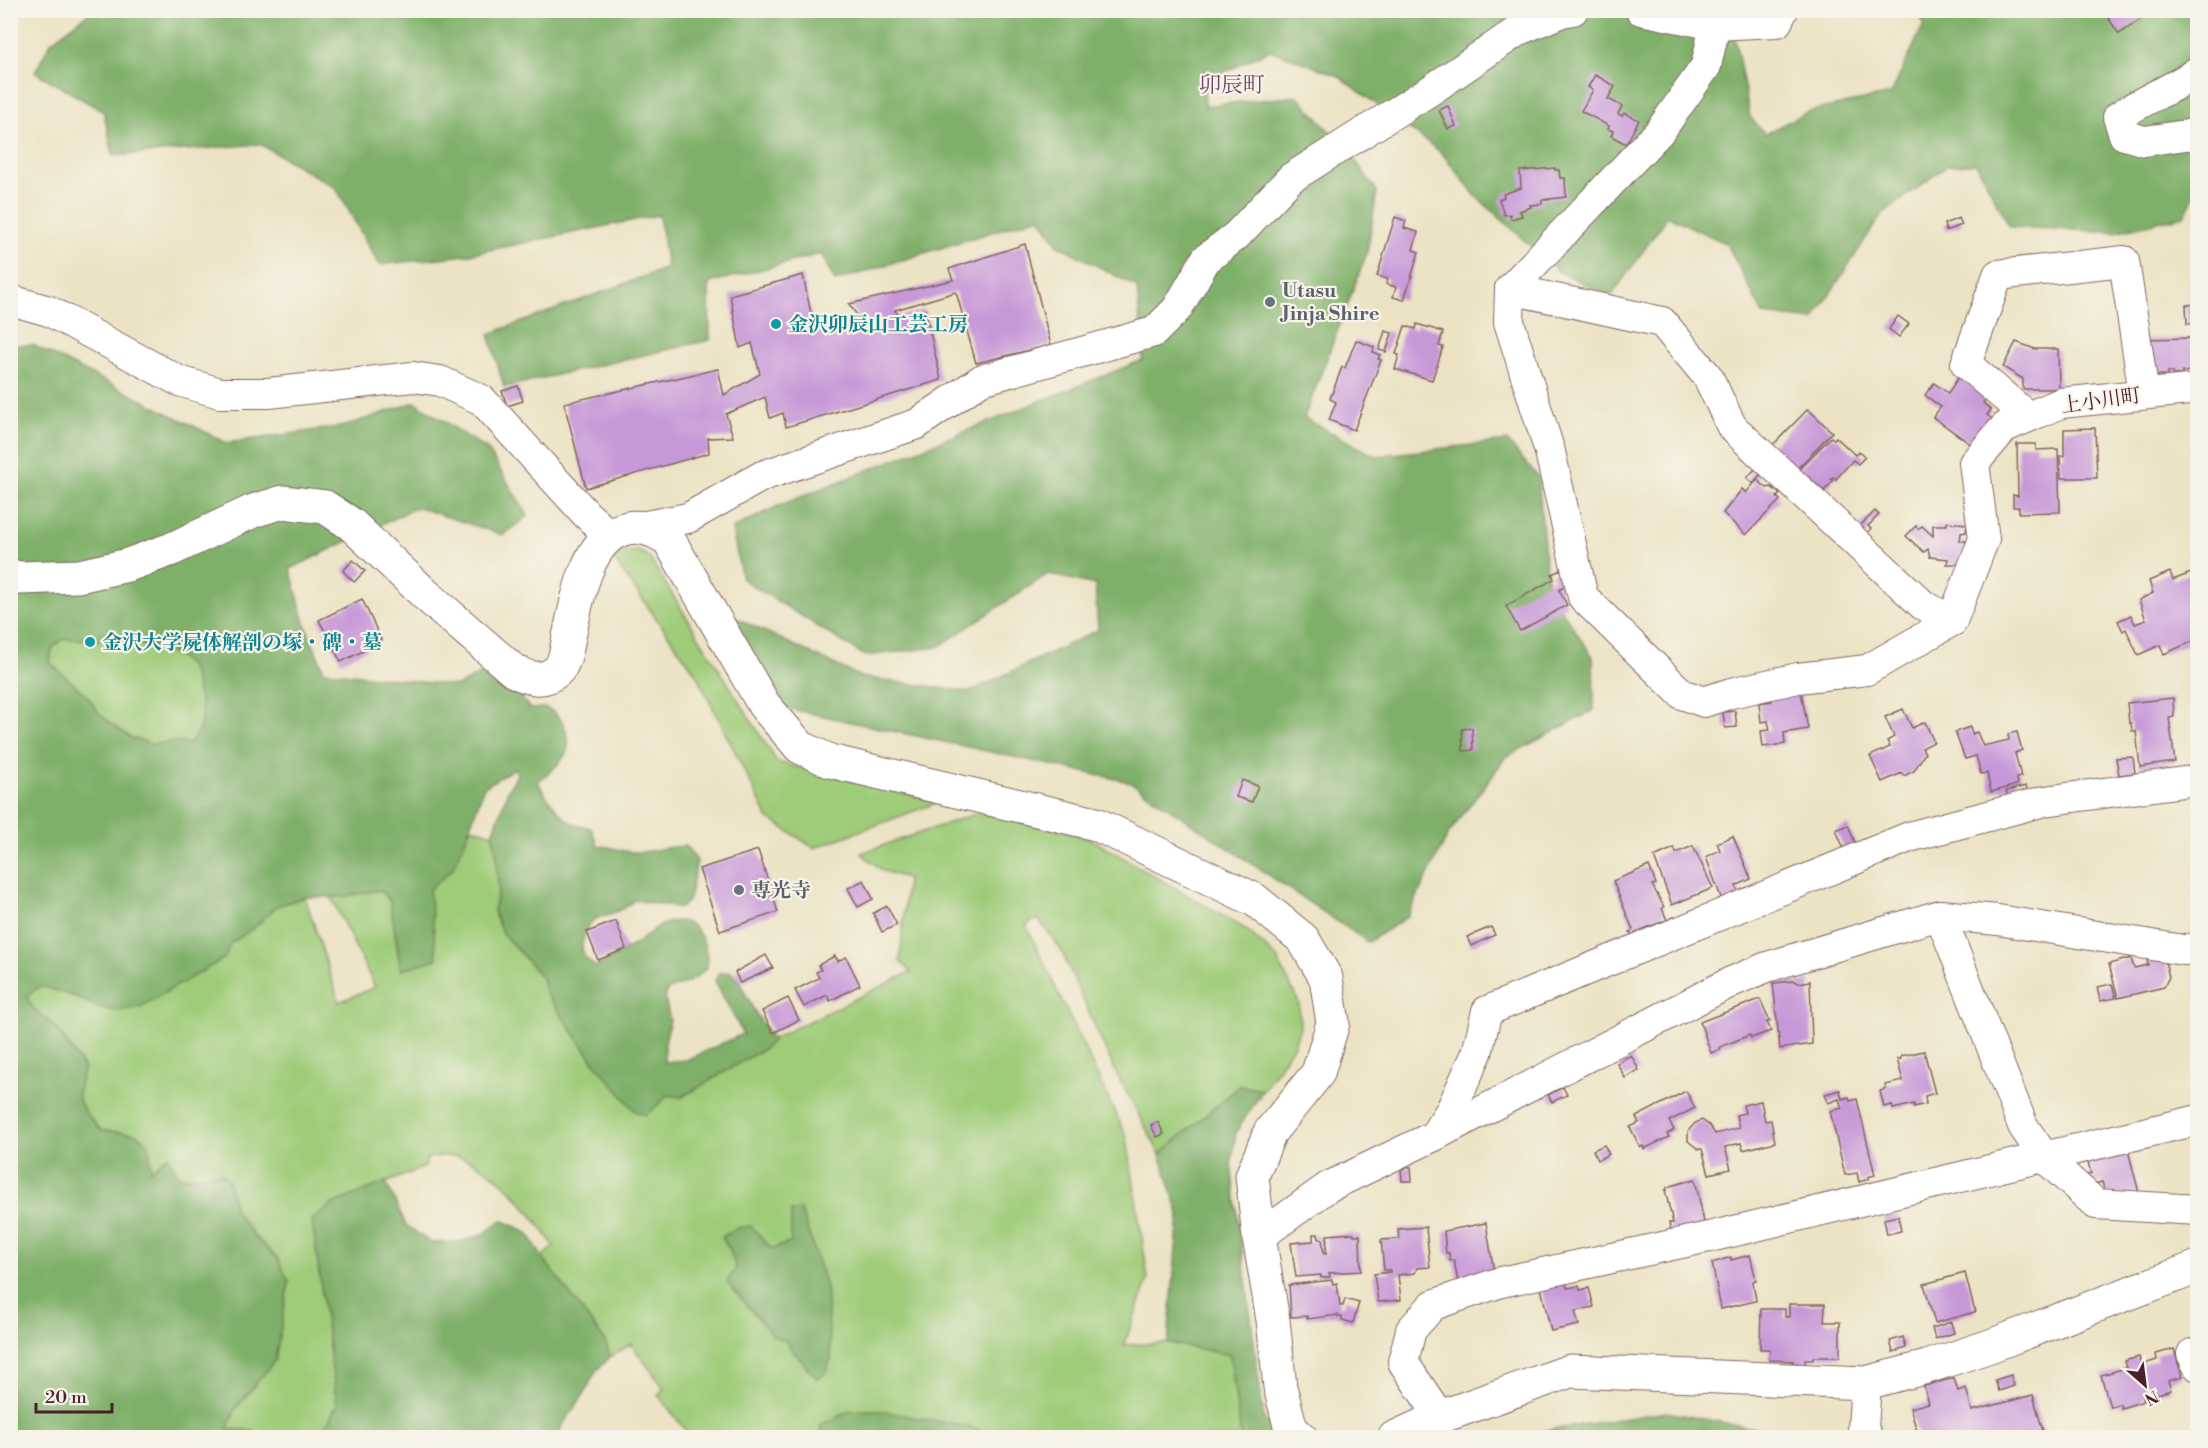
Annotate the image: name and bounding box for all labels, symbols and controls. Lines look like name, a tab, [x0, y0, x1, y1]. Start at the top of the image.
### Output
district label: 卯辰町	[1199, 72, 1265, 99]
place label: Utasu Jinja Shire	[1279, 279, 1380, 327]
marker: Utasu Jinja Shire	[1263, 295, 1277, 309]
place label: 金沢卯辰山工芸工房	[788, 313, 968, 338]
marker: 金沢卯辰山工芸工房	[769, 317, 783, 331]
street label: 上小川町	[2060, 384, 2143, 419]
place label: 金沢大学屍体解剖の塚・碑・墓	[102, 631, 382, 656]
marker: 金沢大学屍体解剖の塚・碑・墓	[83, 635, 97, 649]
place label: 専光寺	[751, 879, 811, 904]
marker: 専光寺	[732, 883, 746, 897]
north arrow	[2115, 1355, 2175, 1415]
scale bar	[36, 1376, 112, 1414]
text: 20 m	[45, 1386, 87, 1409]
text: N	[2141, 1386, 2162, 1409]

